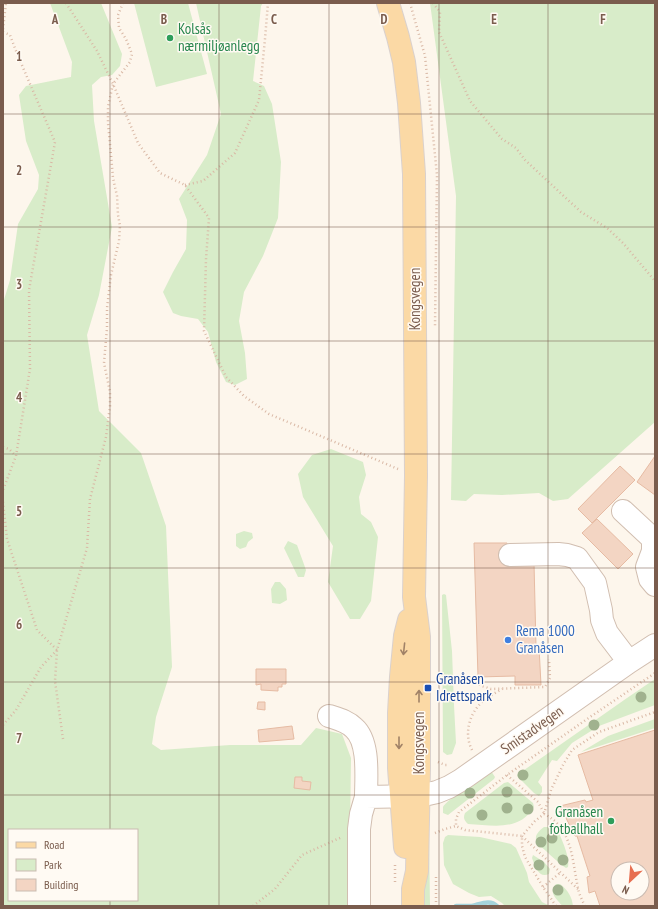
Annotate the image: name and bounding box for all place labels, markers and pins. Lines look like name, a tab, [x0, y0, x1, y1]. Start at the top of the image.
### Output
place label: Kolsås nærmiljøanlegg	[178, 19, 260, 55]
marker: Kolsås nærmiljøanlegg	[165, 33, 175, 43]
place label: Rema 1000 Granåsen	[516, 621, 575, 657]
marker: Rema 1000 Granåsen	[503, 635, 513, 645]
place label: Granåsen Idrettspark	[436, 669, 492, 705]
marker: Granåsen Idrettspark	[423, 683, 433, 693]
place label: Granåsen fotballhall	[550, 802, 603, 838]
marker: Granåsen fotballhall	[606, 816, 616, 826]

